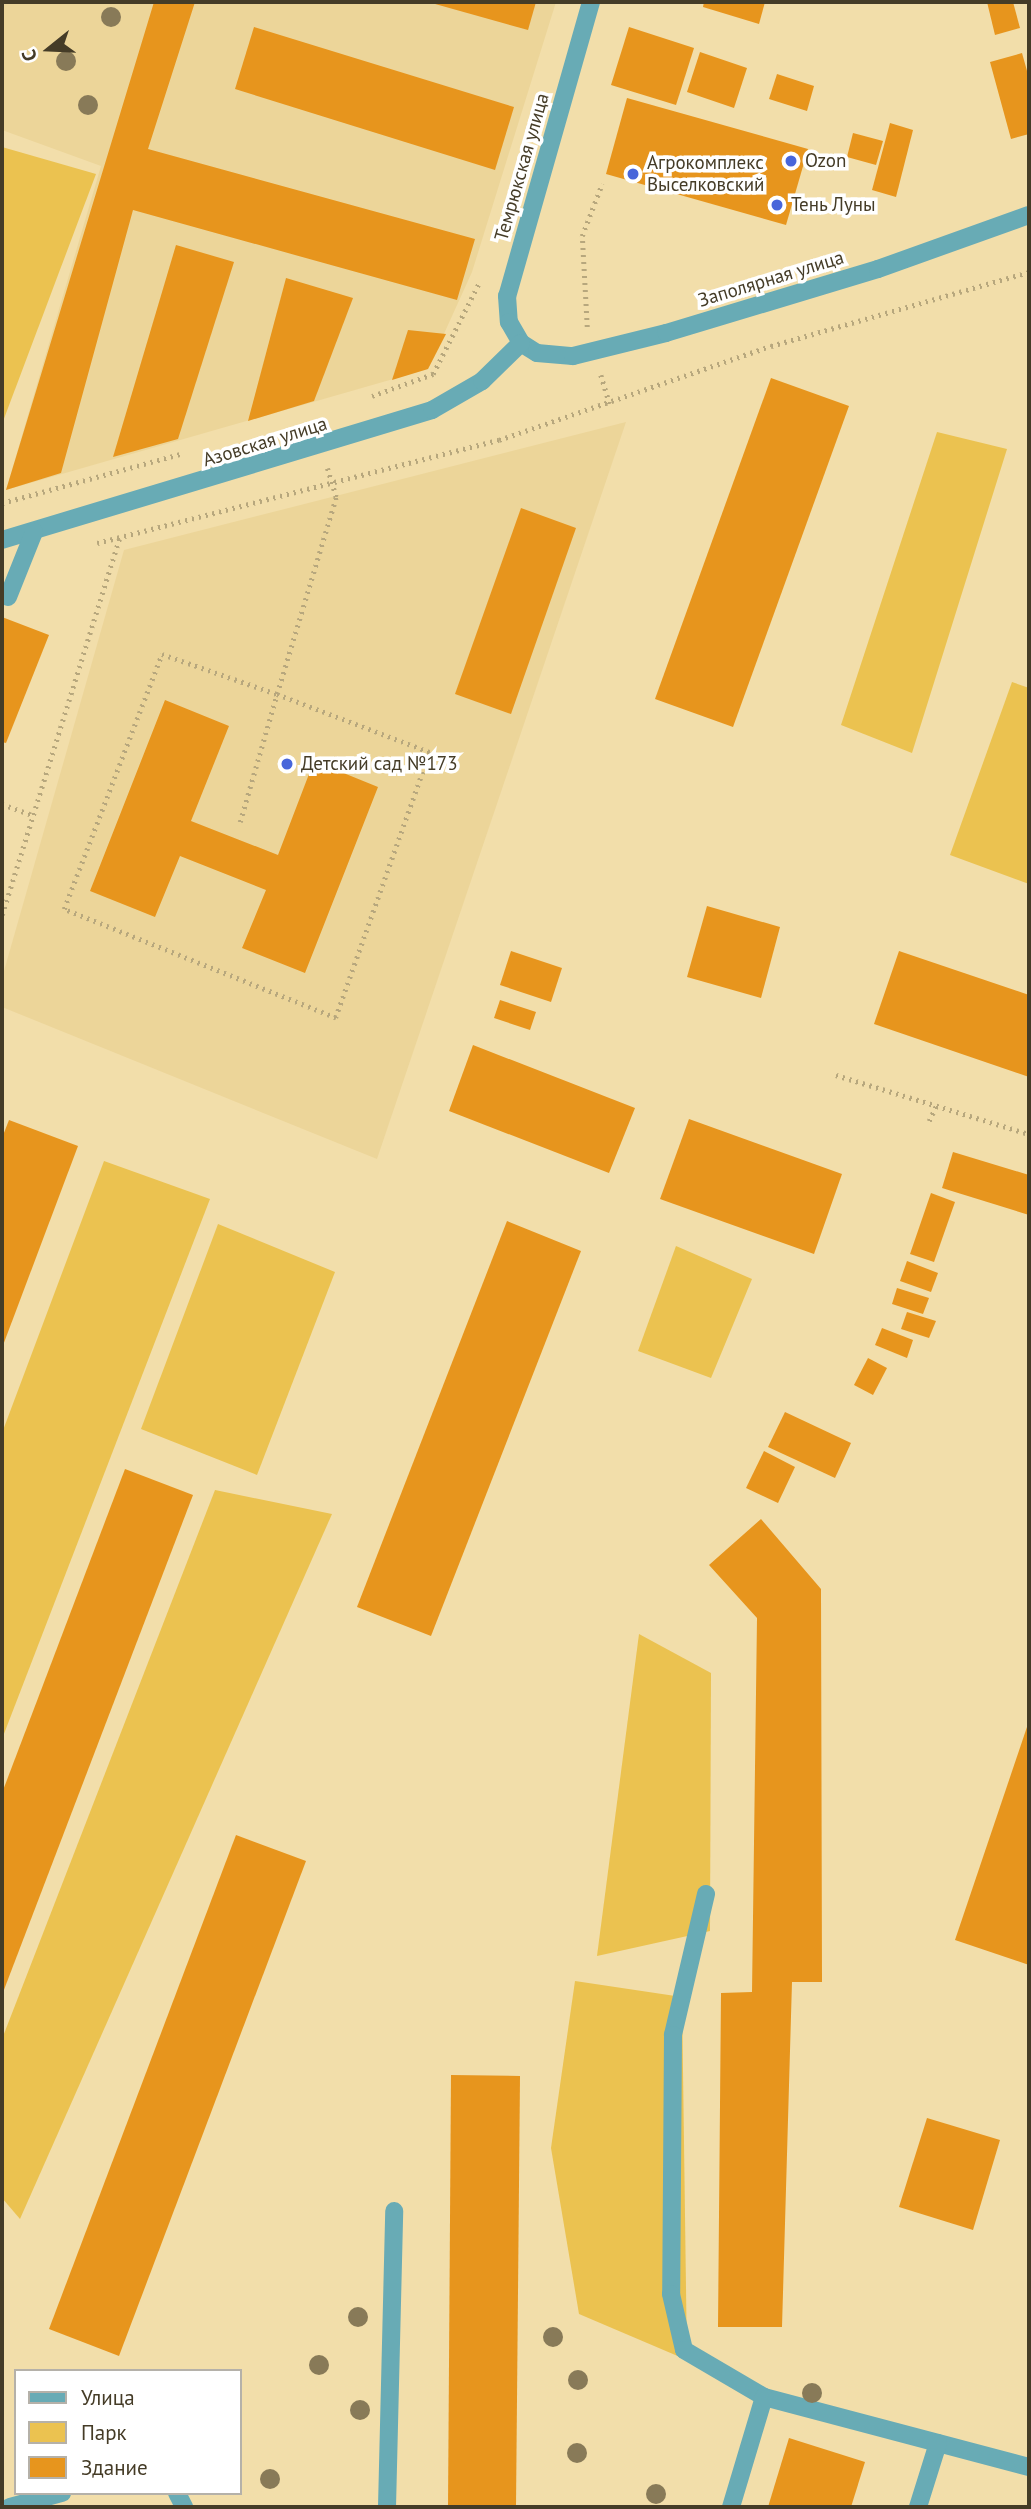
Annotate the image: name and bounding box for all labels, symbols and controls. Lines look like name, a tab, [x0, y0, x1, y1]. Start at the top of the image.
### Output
north arrow	[14, 14, 84, 84]
text: С	[16, 47, 42, 64]
street label: Темрюкская улица	[490, 91, 554, 243]
place label: Ozon	[805, 150, 846, 172]
place label: Агрокомплекс Выселковский	[647, 152, 764, 196]
marker: Ozon	[783, 153, 799, 169]
marker: Агрокомплекс Выселковский	[625, 166, 641, 182]
place label: Тень Луны	[791, 194, 876, 216]
marker: Тень Луны	[769, 197, 785, 213]
street label: Заполярная улица	[695, 246, 847, 312]
street label: Азовская улица	[200, 412, 330, 472]
place label: Детский cад №173	[301, 753, 458, 775]
marker: Детский cад №173	[279, 756, 295, 772]
legend	[14, 2369, 242, 2495]
text: Улица	[81, 2384, 135, 2411]
text: Парк	[81, 2419, 127, 2446]
text: Здание	[81, 2454, 148, 2481]

